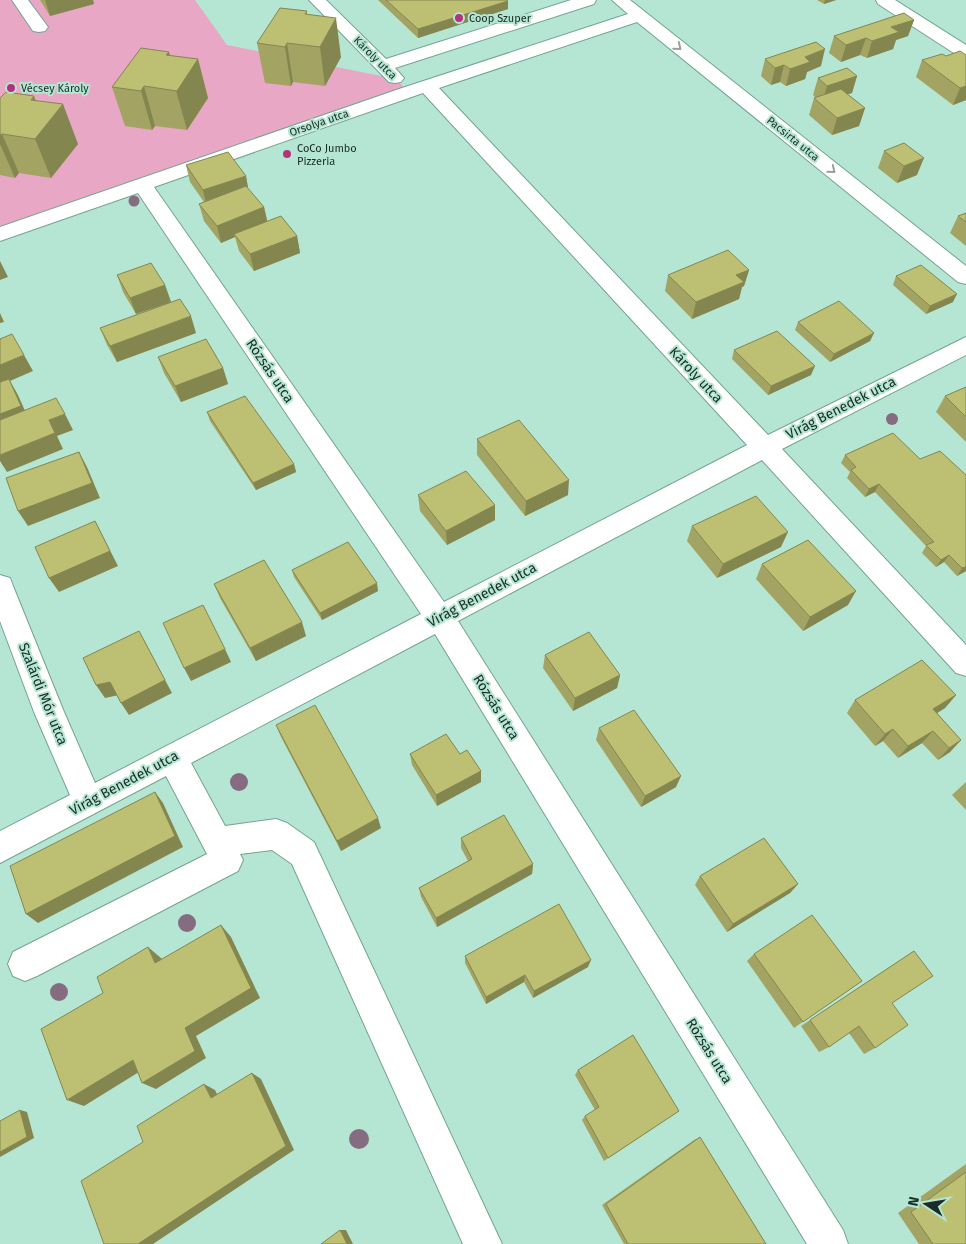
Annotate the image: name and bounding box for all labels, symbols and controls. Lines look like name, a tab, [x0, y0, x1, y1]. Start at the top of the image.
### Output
marker: Coop Szuper	[453, 12, 465, 24]
place label: Coop Szuper	[469, 12, 532, 25]
street label: Károly utca	[351, 34, 399, 82]
one-way arrow	[672, 41, 681, 49]
marker: Vécsey Károly	[5, 82, 17, 94]
place label: Vécsey Károly	[21, 82, 89, 95]
street label: Orsolya utca	[288, 107, 350, 139]
street label: Pacsirta utca	[764, 114, 822, 164]
place label: CoCo Jumbo Pizzeria	[297, 142, 357, 168]
marker: CoCo Jumbo Pizzeria	[281, 148, 293, 160]
one-way arrow	[827, 165, 836, 174]
street label: Rózsás utca	[242, 336, 298, 406]
street label: Károly utca	[666, 343, 726, 407]
street label: Virág Benedek utca	[783, 373, 899, 443]
street label: Virág Benedek utca	[425, 559, 539, 631]
street label: Szalárdi Mór utca	[15, 640, 71, 748]
street label: Rózsás utca	[469, 671, 523, 743]
street label: Virág Benedek utca	[67, 747, 181, 819]
street label: Rózsás utca	[682, 1015, 736, 1087]
north arrow	[901, 1179, 951, 1229]
text: N	[904, 1195, 923, 1208]

